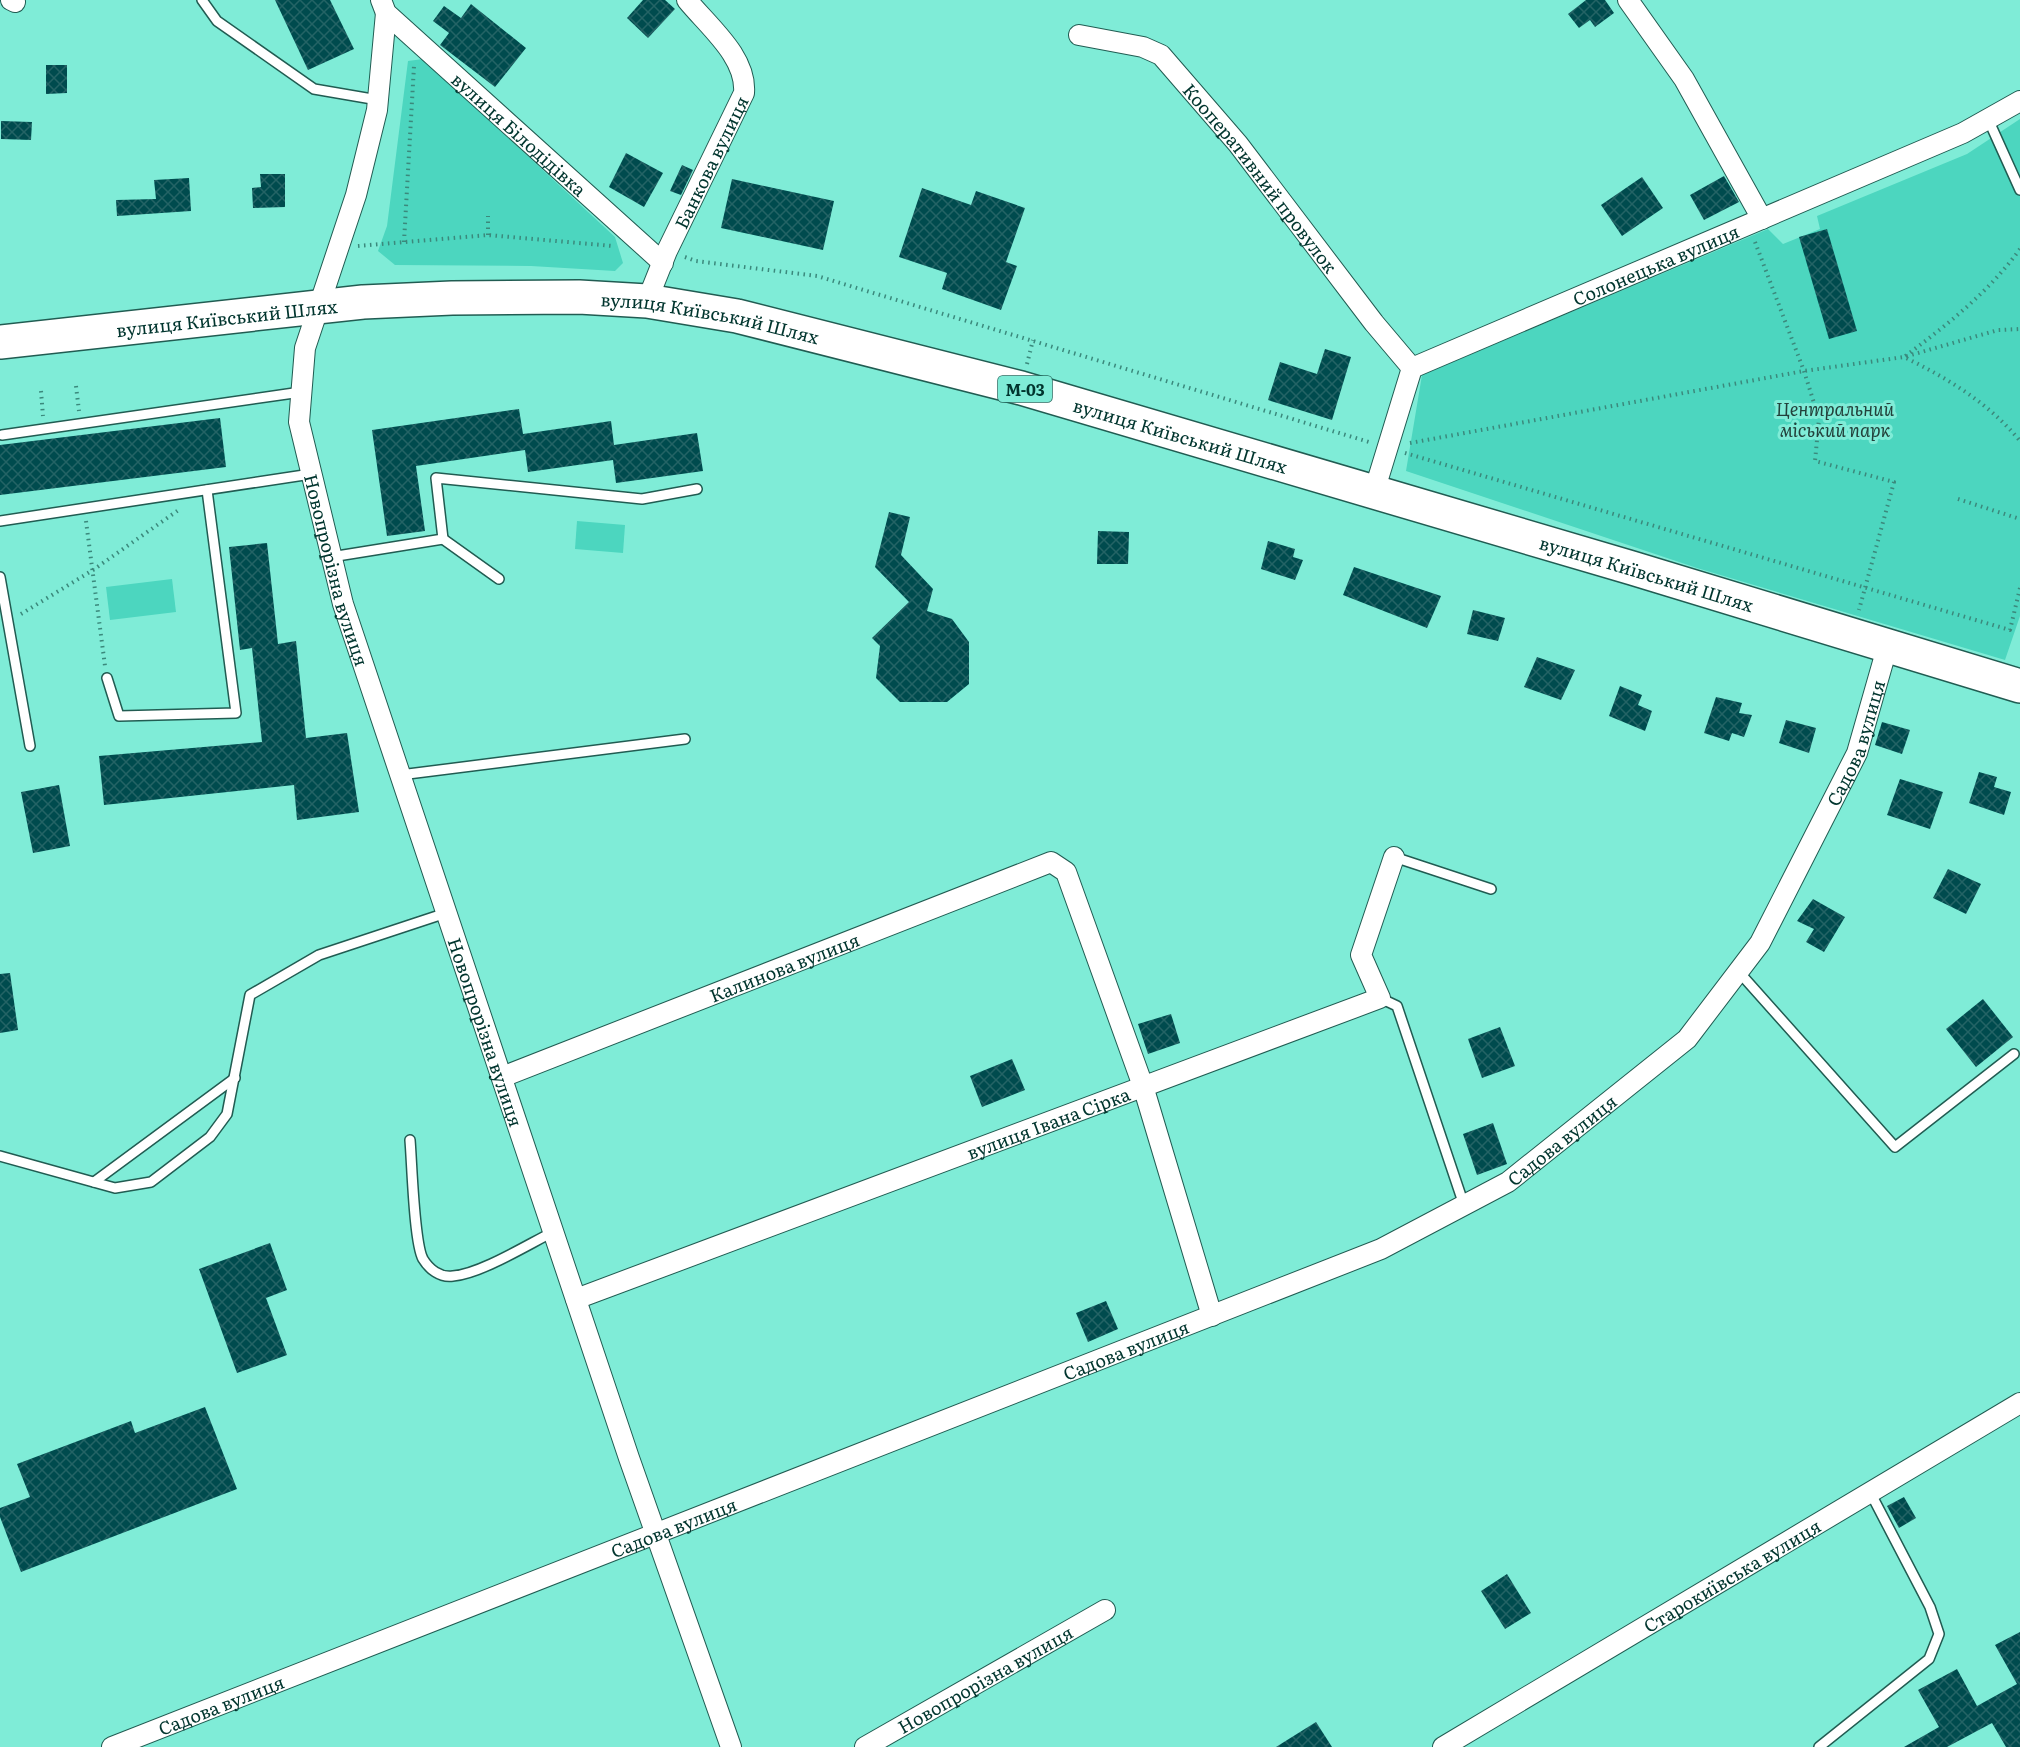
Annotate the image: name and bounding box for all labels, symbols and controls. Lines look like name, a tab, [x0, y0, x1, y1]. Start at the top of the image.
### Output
street label: вулиця Білодідівка	[446, 65, 593, 202]
street label: Кооперативний провулок	[1177, 77, 1345, 278]
street label: Банкова вулиця	[667, 91, 754, 233]
street label: Солонецька вулиця	[1568, 217, 1743, 312]
street label: вулиця Київський Шлях	[600, 285, 823, 350]
street label: вулиця Київський Шлях	[115, 291, 339, 343]
road number: М-03	[998, 376, 1052, 402]
street label: вулиця Київський Шлях	[1070, 391, 1292, 480]
park label: Центральний міський парк	[1776, 395, 1895, 443]
street label: Новопрорізна вулиця	[298, 471, 376, 669]
street label: вулиця Київський Шлях	[1536, 528, 1758, 618]
street label: Садова вулиця	[1819, 676, 1891, 810]
street label: Калинова вулиця	[705, 925, 863, 1008]
street label: Новопрорізна вулиця	[442, 934, 531, 1130]
street label: вулиця Івана Сірка	[962, 1079, 1134, 1165]
street label: Садова вулиця	[1501, 1087, 1622, 1192]
street label: Садова вулиця	[1059, 1312, 1193, 1386]
street label: Садова вулиця	[606, 1490, 740, 1564]
street label: Старокиївська вулиця	[1638, 1512, 1825, 1638]
street label: Новопрорізна вулиця	[892, 1618, 1078, 1739]
street label: Садова вулиця	[154, 1667, 288, 1741]

